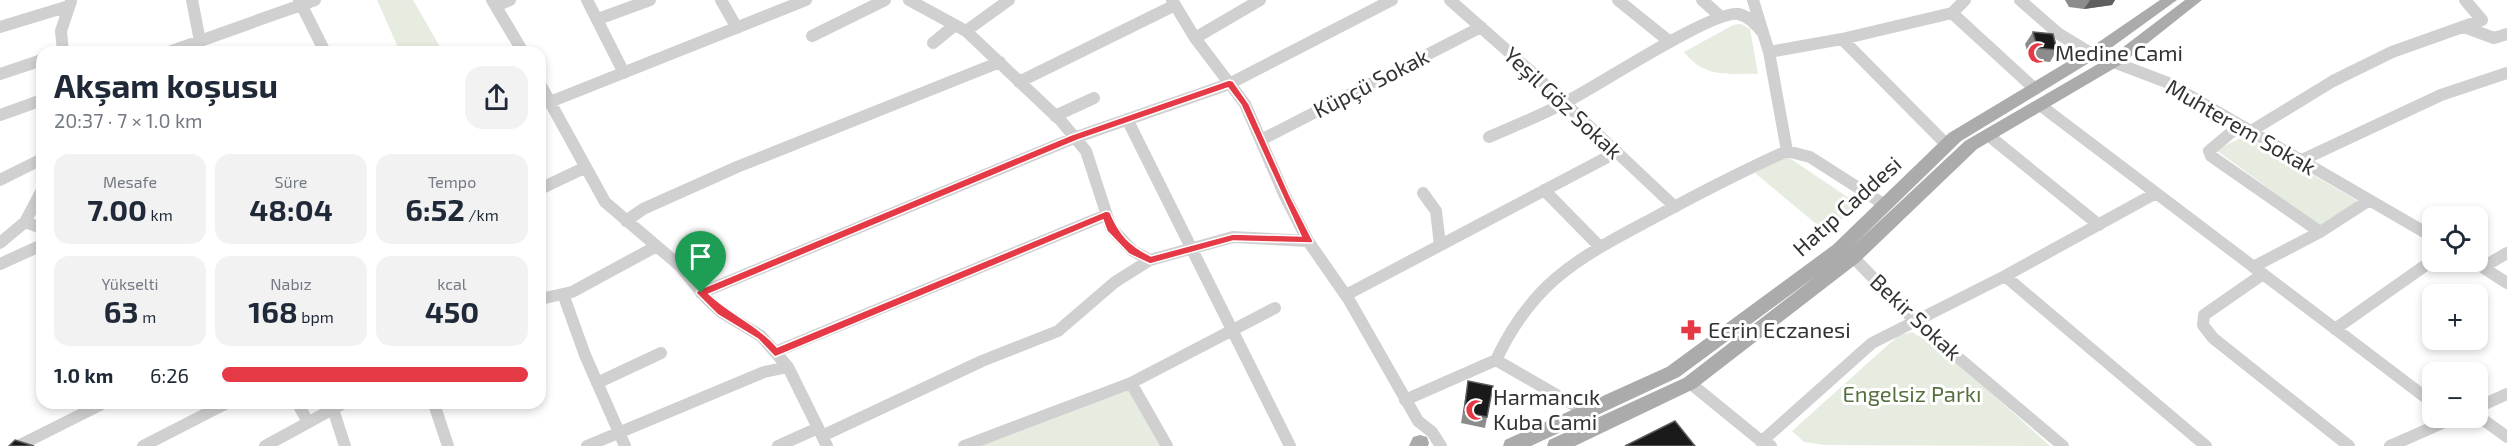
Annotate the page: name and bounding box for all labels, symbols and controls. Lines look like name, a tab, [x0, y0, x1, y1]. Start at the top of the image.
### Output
place label: Medine Cami	[2055, 39, 2183, 65]
street label: Yeşil Göz Sokak	[1498, 41, 1628, 165]
mosque icon: Medine Cami	[2026, 41, 2050, 65]
street label: Küpçü Sokak	[1309, 42, 1433, 124]
text: Akşam koşusu	[54, 65, 278, 105]
button: share	[465, 66, 528, 129]
street label: Muhterem Sokak	[2162, 73, 2321, 180]
text: 20:37 · 7 × 1.0 km	[54, 108, 203, 132]
street label: Hatıp Caddesi	[1787, 150, 1906, 261]
text: Mesafe	[103, 172, 157, 191]
text: Süre	[275, 172, 307, 191]
text: Tempo	[428, 172, 476, 191]
text: 7.00	[87, 191, 147, 227]
text: 48:04	[249, 191, 333, 227]
text: 6:52	[405, 191, 465, 227]
text: km	[147, 205, 173, 224]
text: /km	[465, 205, 499, 224]
map controls	[2422, 206, 2488, 428]
button: locate	[2422, 206, 2488, 272]
pin	[675, 231, 726, 293]
icon: arrive	[684, 240, 717, 273]
street label: Bekir Sokak	[1866, 268, 1967, 365]
text: Yükselti	[102, 274, 158, 293]
text: Nabız	[270, 274, 312, 293]
text: kcal	[437, 274, 467, 293]
button: +	[2422, 284, 2488, 350]
text: 63	[104, 293, 139, 329]
text: 168	[248, 293, 298, 329]
text: 450	[425, 293, 479, 329]
text: m	[139, 307, 156, 326]
text: bpm	[298, 307, 334, 326]
place label: Ecrin Eczanesi	[1708, 316, 1851, 342]
pharmacy icon: Ecrin Eczanesi	[1679, 318, 1703, 342]
button: −	[2422, 362, 2488, 428]
text: 1.0 km	[54, 363, 113, 387]
text: 6:26	[150, 363, 189, 387]
park label: Engelsiz Parkı	[1843, 380, 1981, 406]
place label: Harmancık Kuba Cami	[1493, 383, 1600, 434]
mosque icon: Harmancık Kuba Cami	[1464, 398, 1488, 422]

